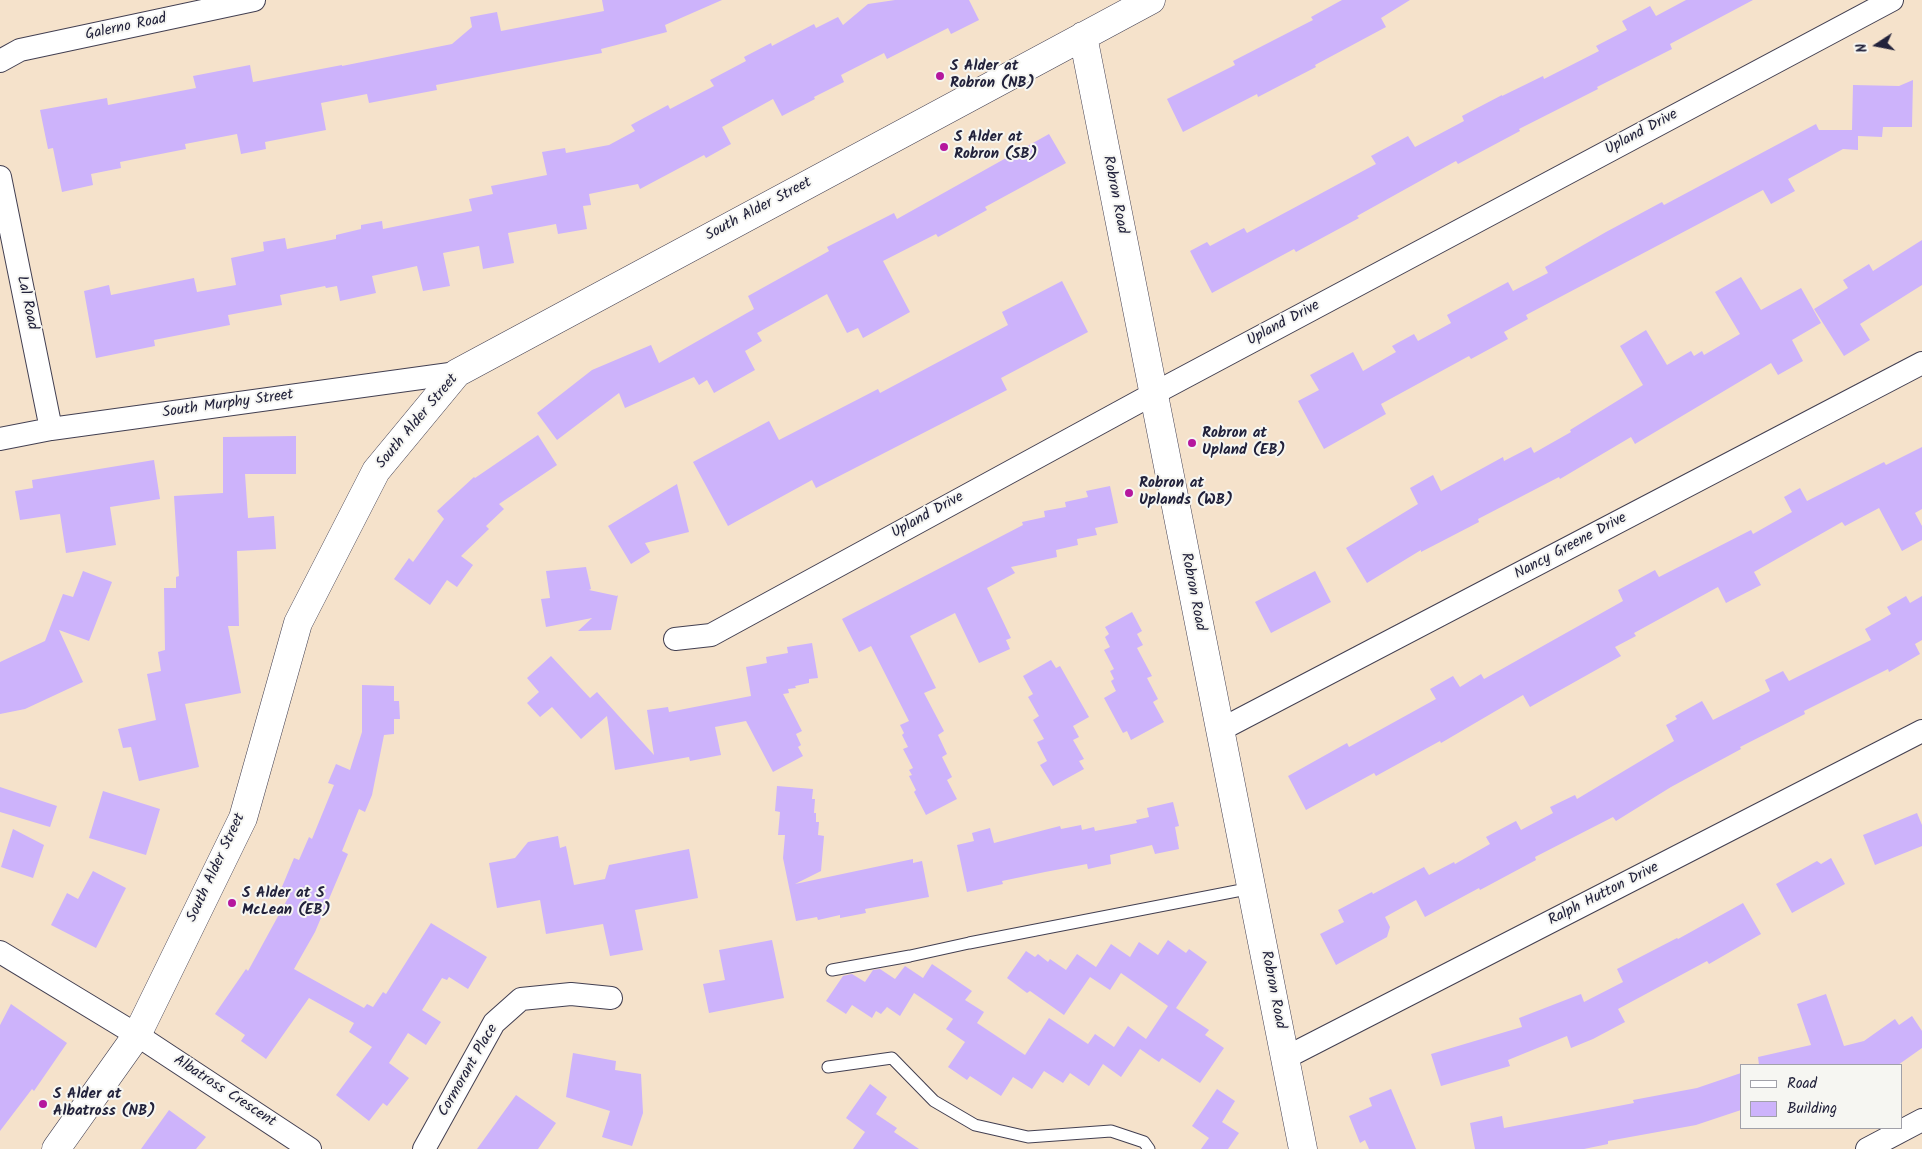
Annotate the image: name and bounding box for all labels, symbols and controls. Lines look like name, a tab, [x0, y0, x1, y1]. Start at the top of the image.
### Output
street label: Galerno Road	[84, 11, 168, 45]
north arrow	[1852, 20, 1902, 70]
text: N	[1851, 41, 1874, 54]
place label: S Alder at Robron (NB)	[950, 58, 1035, 93]
marker: S Alder at Robron (NB)	[934, 70, 946, 82]
street label: Upland Drive	[1603, 106, 1681, 160]
place label: S Alder at Robron (SB)	[954, 129, 1037, 164]
marker: S Alder at Robron (SB)	[938, 141, 950, 153]
street label: Robron Road	[1098, 154, 1130, 236]
street label: South Alder Street	[703, 174, 815, 246]
street label: Lal Road	[11, 274, 41, 332]
street label: Upland Drive	[1245, 297, 1323, 351]
street label: South Alder Street	[373, 371, 463, 473]
street label: South Murphy Street	[161, 387, 295, 423]
place label: Robron at Upland (EB)	[1202, 425, 1286, 460]
marker: Robron at Upland (EB)	[1186, 437, 1198, 449]
place label: Robron at Uplands (WB)	[1139, 475, 1233, 510]
marker: Robron at Uplands (WB)	[1123, 487, 1135, 499]
street label: Upland Drive	[889, 489, 967, 543]
street label: Nancy Greene Drive	[1512, 510, 1630, 584]
street label: Robron Road	[1176, 551, 1208, 633]
street label: South Alder Street	[184, 811, 250, 925]
street label: Ralph Hutton Drive	[1546, 859, 1662, 931]
place label: S Alder at S McLean (EB)	[242, 885, 331, 920]
marker: S Alder at S McLean (EB)	[226, 897, 238, 909]
street label: Robron Road	[1256, 949, 1288, 1031]
street label: Cormorant Place	[435, 1022, 503, 1120]
street label: Albatross Crescent	[169, 1052, 279, 1132]
legend	[1740, 1064, 1902, 1129]
text: Road	[1787, 1072, 1817, 1096]
place label: S Alder at Albatross (NB)	[53, 1086, 155, 1121]
text: Building	[1787, 1097, 1837, 1121]
marker: S Alder at Albatross (NB)	[37, 1098, 49, 1110]

